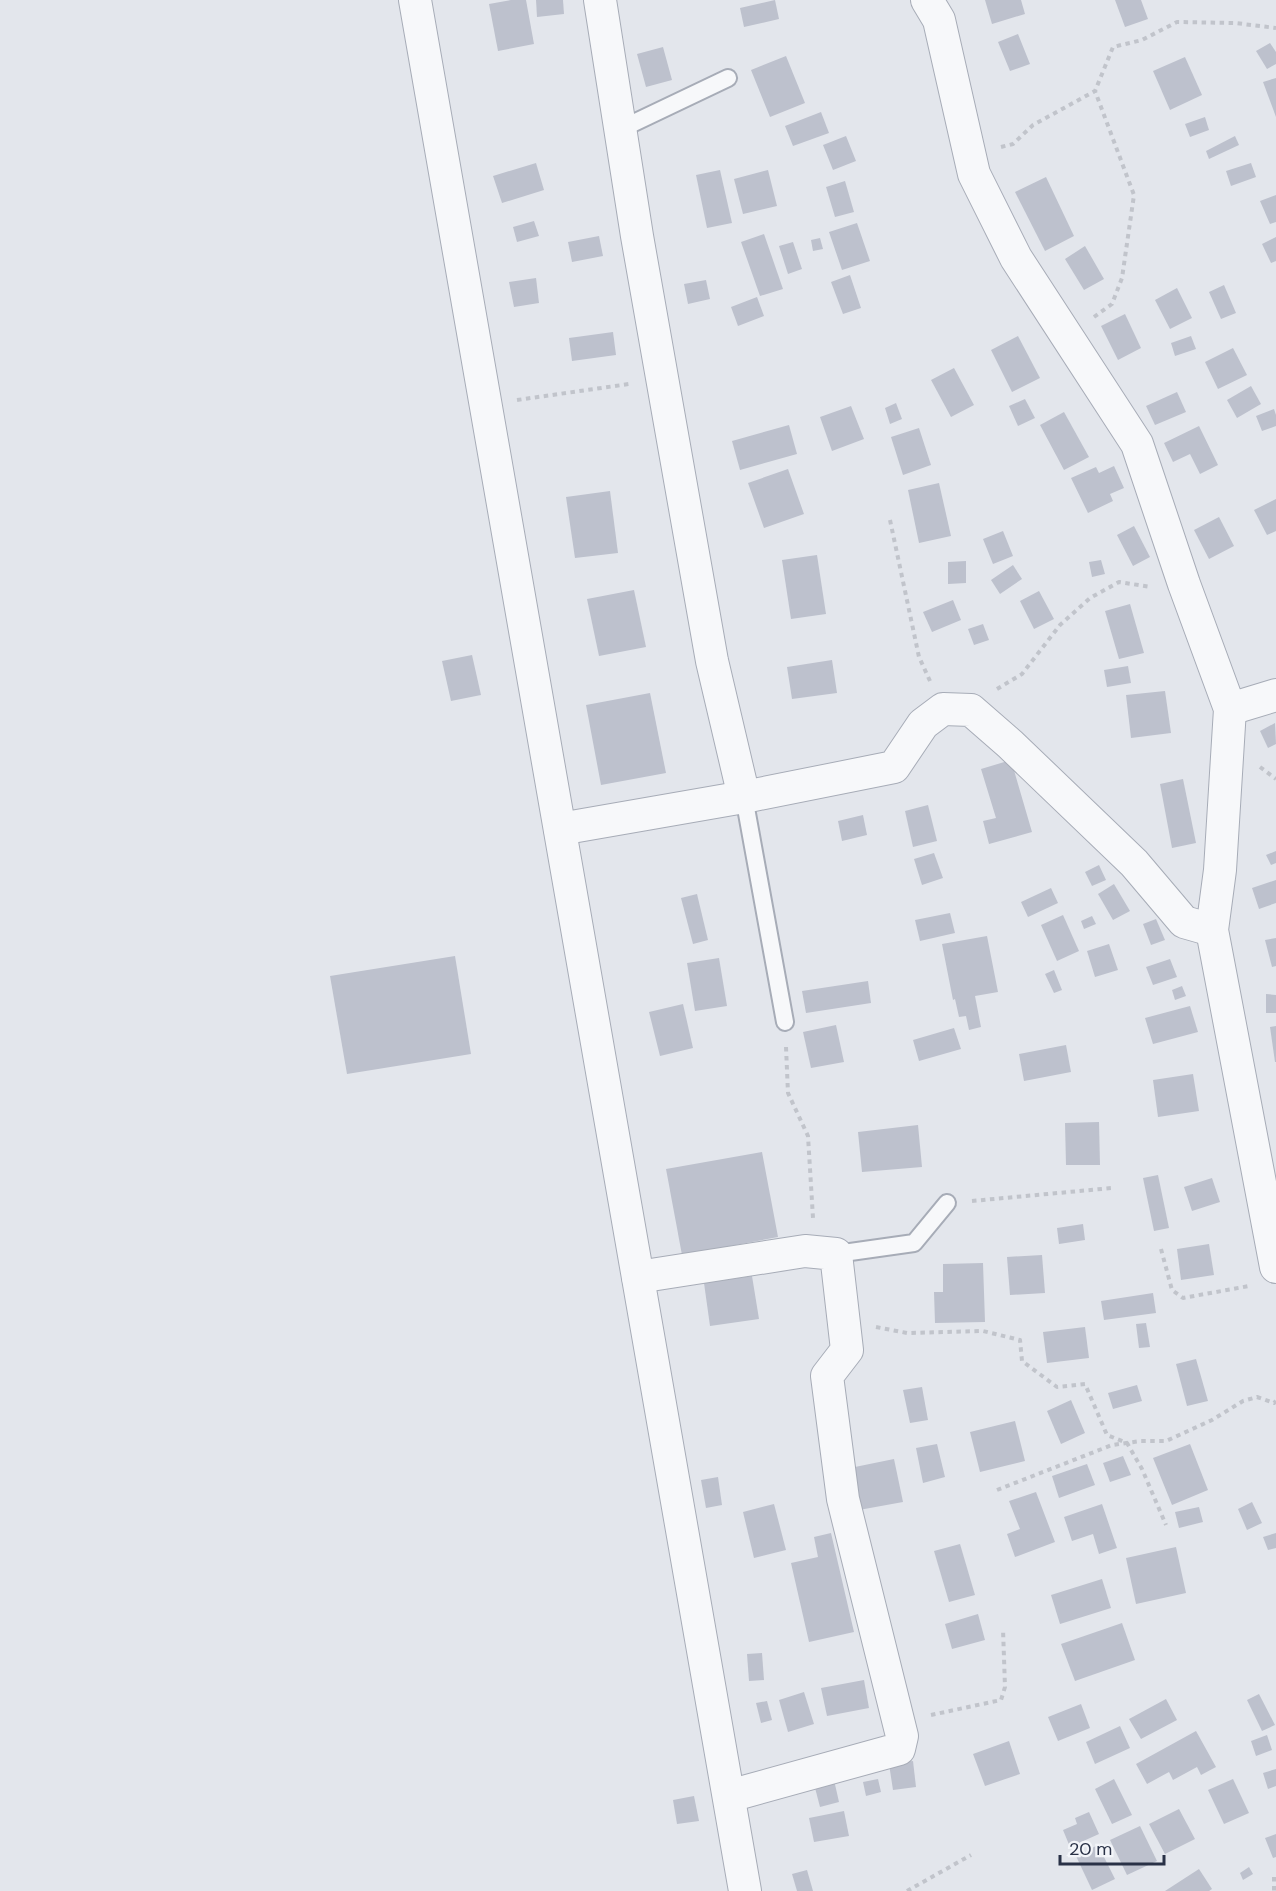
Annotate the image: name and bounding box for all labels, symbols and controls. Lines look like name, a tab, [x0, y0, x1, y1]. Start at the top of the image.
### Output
scale bar	[1060, 1828, 1164, 1866]
text: 20 m	[1069, 1837, 1112, 1861]

